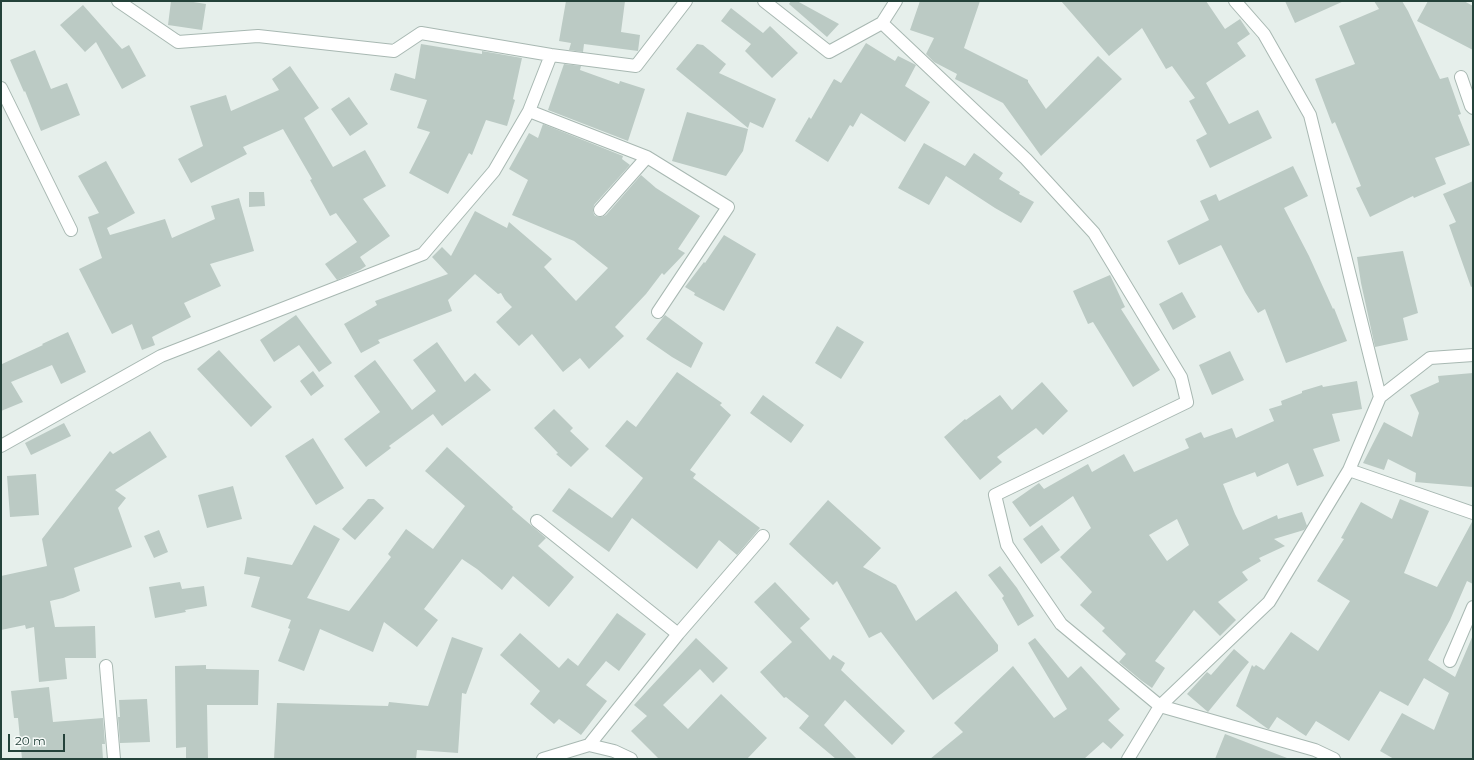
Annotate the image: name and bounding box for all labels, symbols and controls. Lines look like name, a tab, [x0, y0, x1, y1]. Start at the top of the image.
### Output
scale bar	[10, 726, 67, 752]
text: 20 m	[15, 733, 46, 748]

